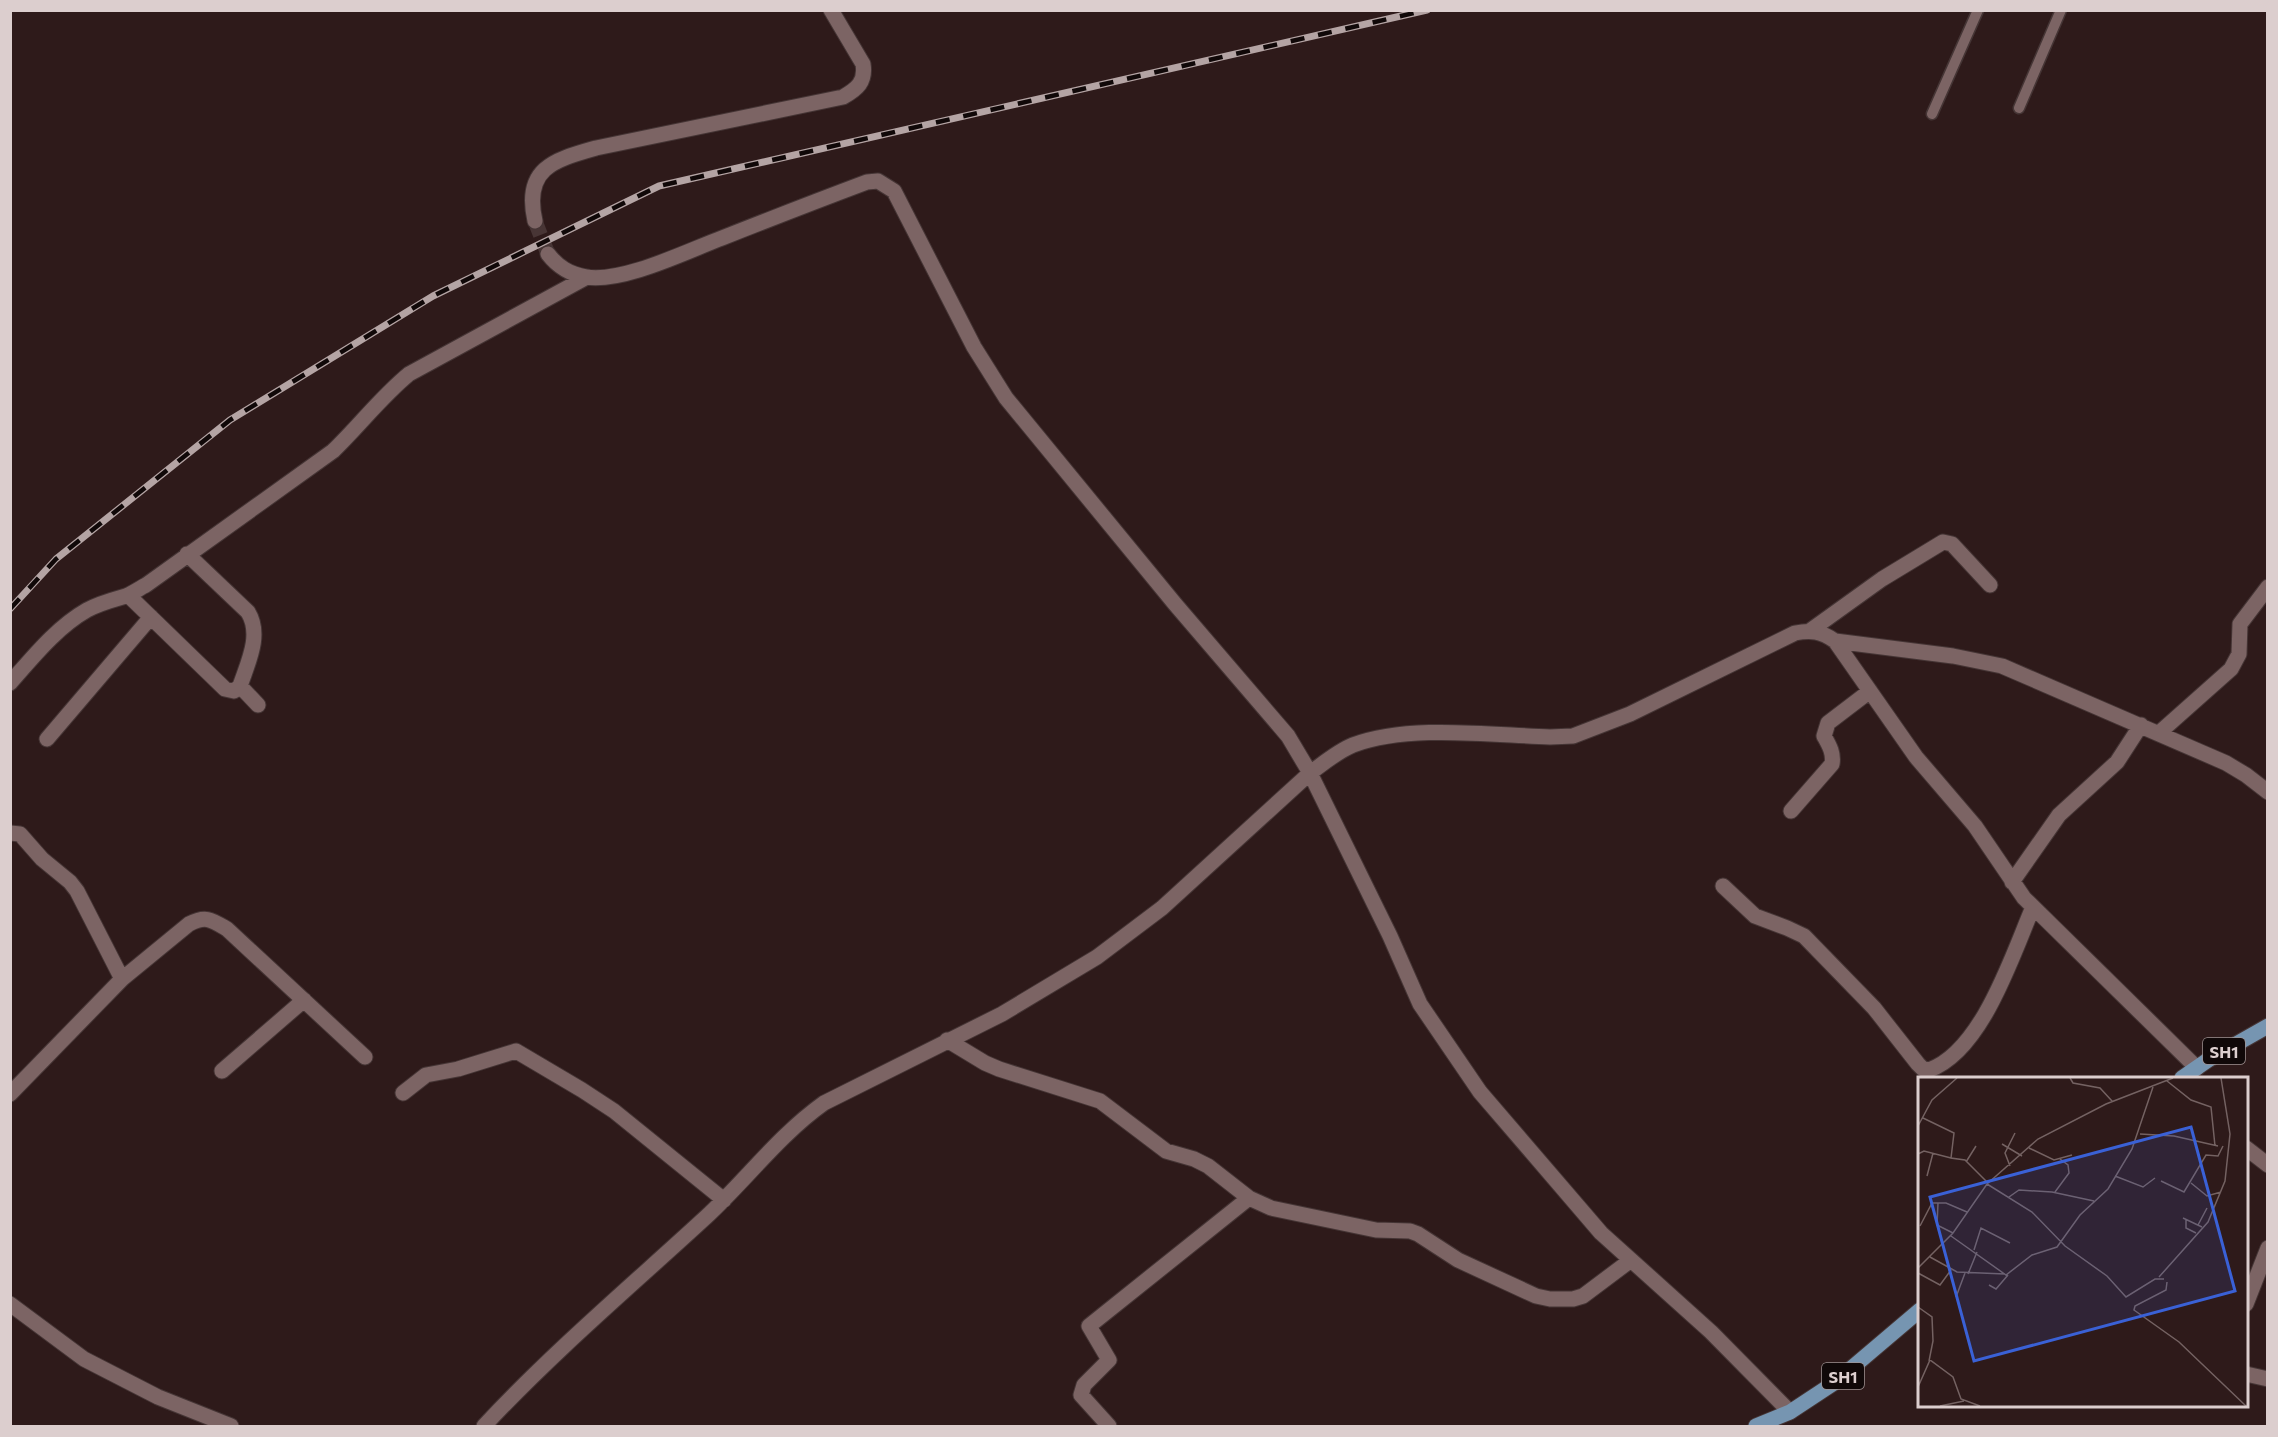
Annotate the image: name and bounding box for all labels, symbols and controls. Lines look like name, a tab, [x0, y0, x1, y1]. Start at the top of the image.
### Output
road number: SH1	[2203, 1038, 2245, 1064]
inset map	[1918, 1077, 2248, 1407]
road number: SH1	[1822, 1363, 1864, 1389]

